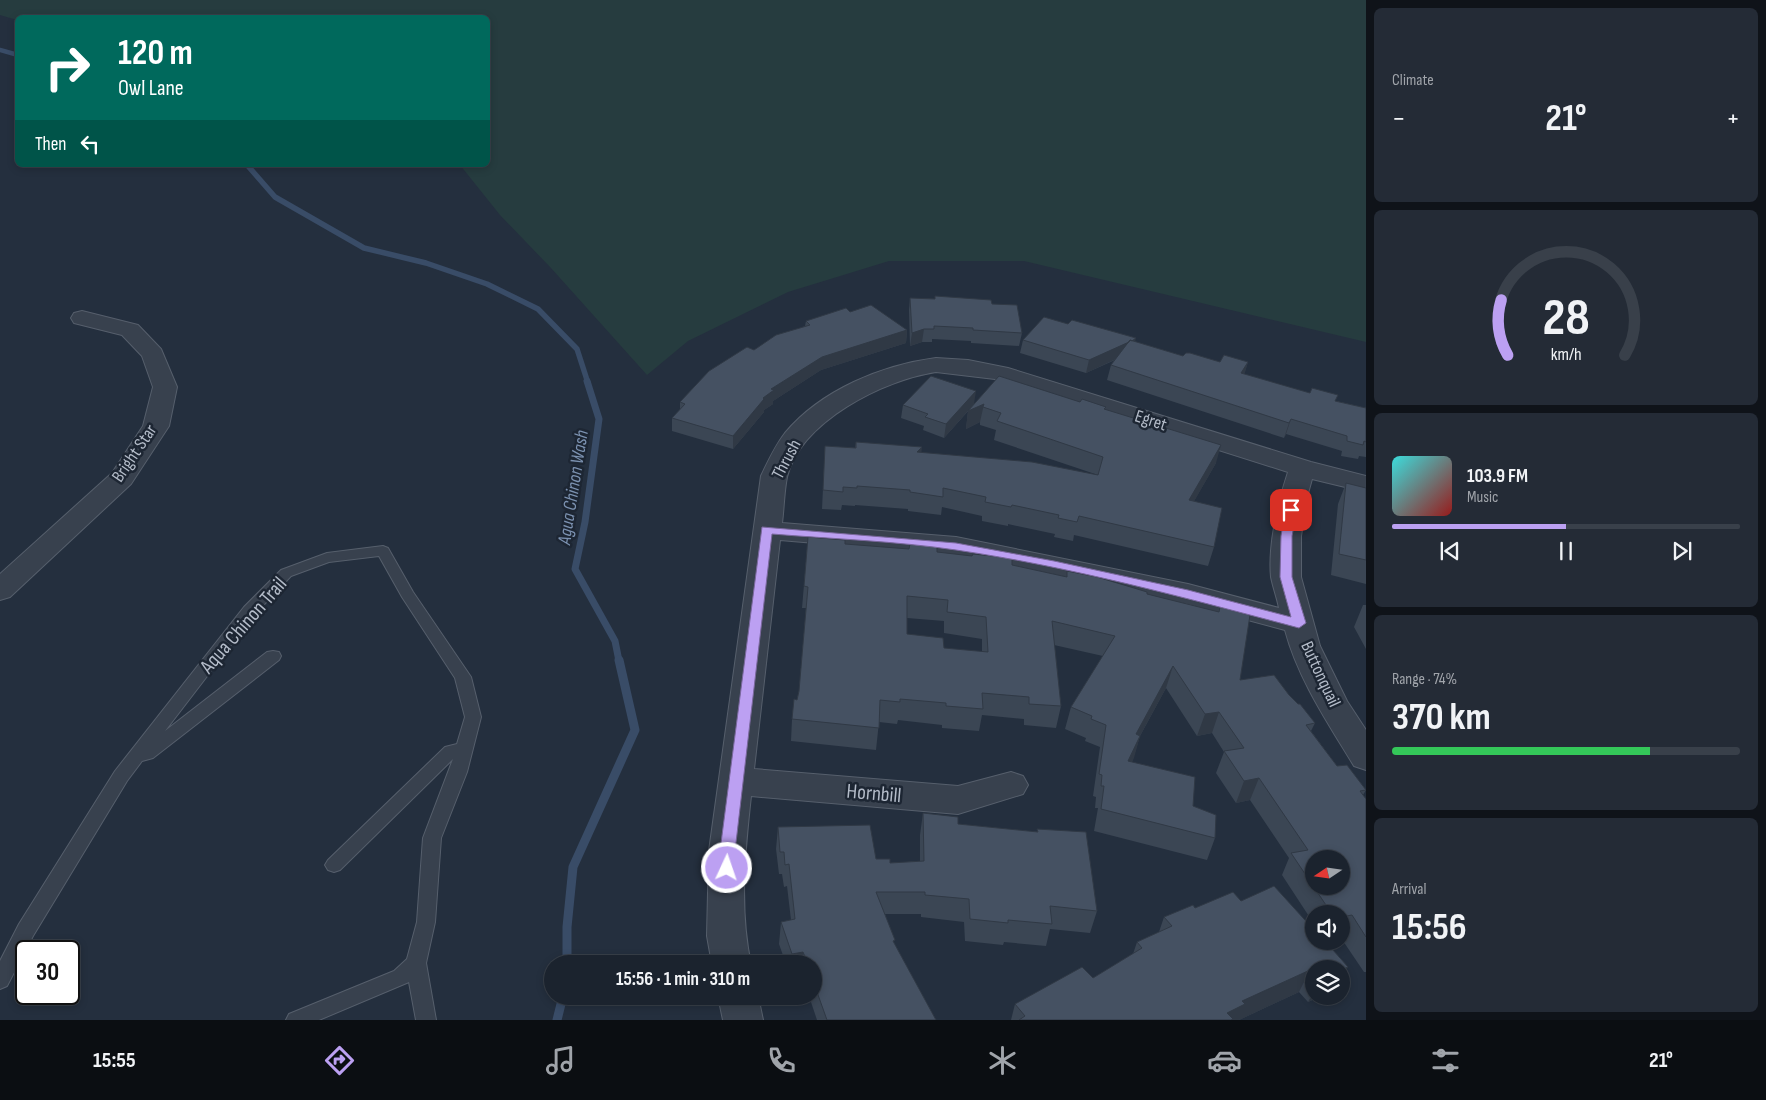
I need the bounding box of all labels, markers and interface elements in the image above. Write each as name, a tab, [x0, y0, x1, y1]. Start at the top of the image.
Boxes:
text: 120 m	[118, 32, 193, 75]
icon: right	[35, 35, 100, 100]
text: Climate	[1392, 71, 1434, 90]
text: Owl Lane	[118, 75, 184, 102]
text: 21°	[1545, 96, 1587, 141]
text: −	[1392, 102, 1406, 135]
text: +	[1726, 102, 1740, 135]
icon: left	[76, 130, 104, 158]
text: Then	[35, 133, 66, 156]
text: 28	[1542, 287, 1590, 350]
text: km/h	[1551, 344, 1581, 365]
street label: Egret	[1132, 406, 1170, 436]
street label: Bright Star	[108, 420, 161, 486]
water label: Agua Chinon Wash	[553, 428, 594, 547]
street label: Thrush	[767, 436, 806, 483]
text: 103.9 FM	[1467, 465, 1528, 488]
text: Music	[1467, 488, 1498, 507]
pin	[1270, 489, 1312, 531]
icon: arrive	[1277, 496, 1305, 524]
icon: previous	[1436, 537, 1464, 565]
icon: pause	[1552, 537, 1580, 565]
icon: next	[1668, 537, 1696, 565]
street label: Aqua Chinon Trail	[194, 572, 292, 680]
street label: Buttonquail	[1296, 638, 1345, 710]
text: Range · 74%	[1392, 670, 1457, 689]
text: 370 km	[1392, 695, 1491, 740]
street label: Hornbill	[846, 779, 902, 808]
position arrow	[700, 841, 752, 893]
north arrow	[1305, 850, 1350, 895]
map controls	[1305, 850, 1350, 1005]
text: Arrival	[1392, 880, 1426, 899]
button: sound	[1305, 905, 1350, 950]
text: 15:56	[1392, 905, 1467, 950]
speed limit sign: 30	[15, 940, 80, 1005]
button: layers	[1305, 960, 1350, 1005]
text: 15:56 · 1 min · 310 m	[616, 968, 750, 991]
icon: directions	[322, 1043, 357, 1078]
icon: music	[543, 1043, 578, 1078]
icon: phone	[764, 1043, 799, 1078]
icon: climate	[985, 1043, 1020, 1078]
icon: car	[1207, 1043, 1242, 1078]
icon: filters	[1428, 1043, 1463, 1078]
text: 15:55	[93, 1047, 136, 1074]
text: 21°	[1649, 1047, 1673, 1074]

